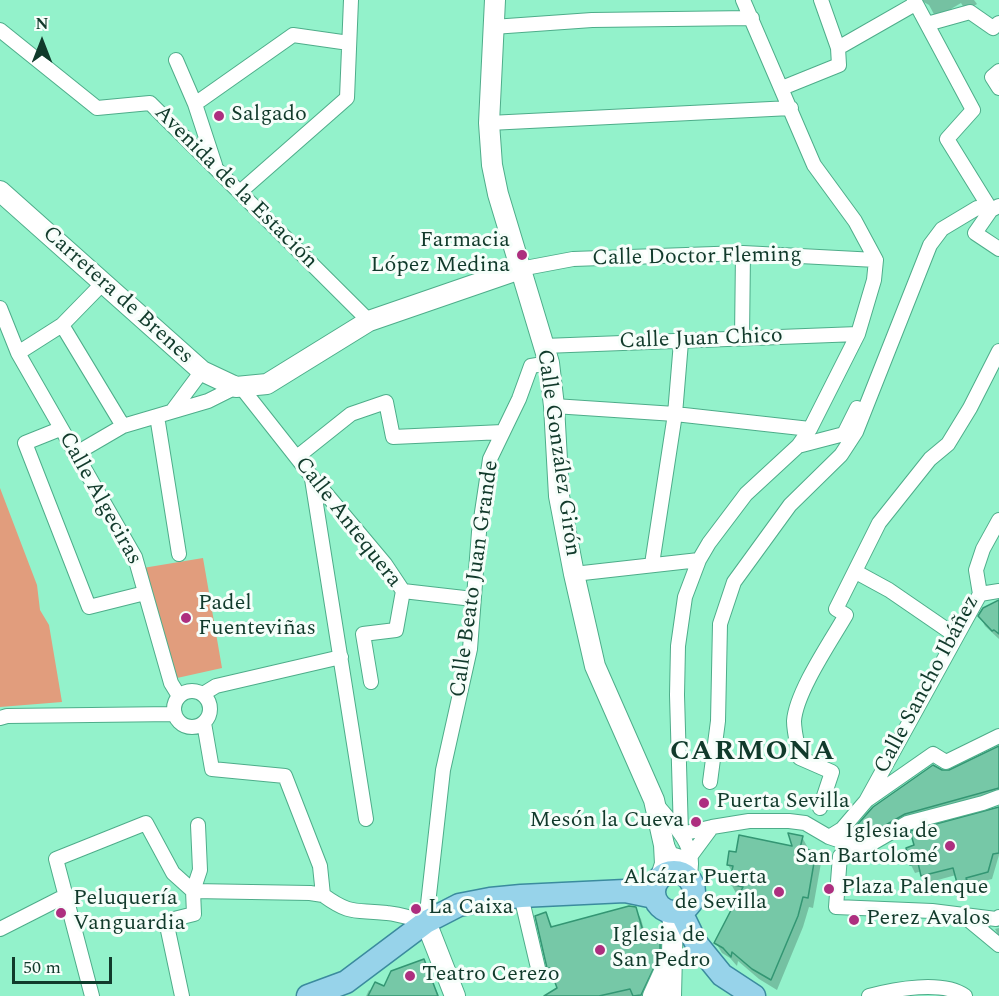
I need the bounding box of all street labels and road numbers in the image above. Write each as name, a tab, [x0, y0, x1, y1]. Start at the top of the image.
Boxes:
street label: Avenida de la Estación	[148, 101, 322, 275]
street label: Carretera de Brenes	[36, 221, 198, 371]
street label: Calle Doctor Fleming	[592, 243, 802, 273]
street label: Calle Juan Chico	[619, 324, 783, 356]
street label: Calle González Girón	[529, 348, 585, 558]
street label: Calle Algeciras	[52, 428, 146, 570]
street label: Calle Antequera	[288, 452, 406, 594]
street label: Calle Beato Juan Grande	[446, 459, 506, 699]
street label: Calle Sancho Ibáñez	[870, 591, 986, 779]

